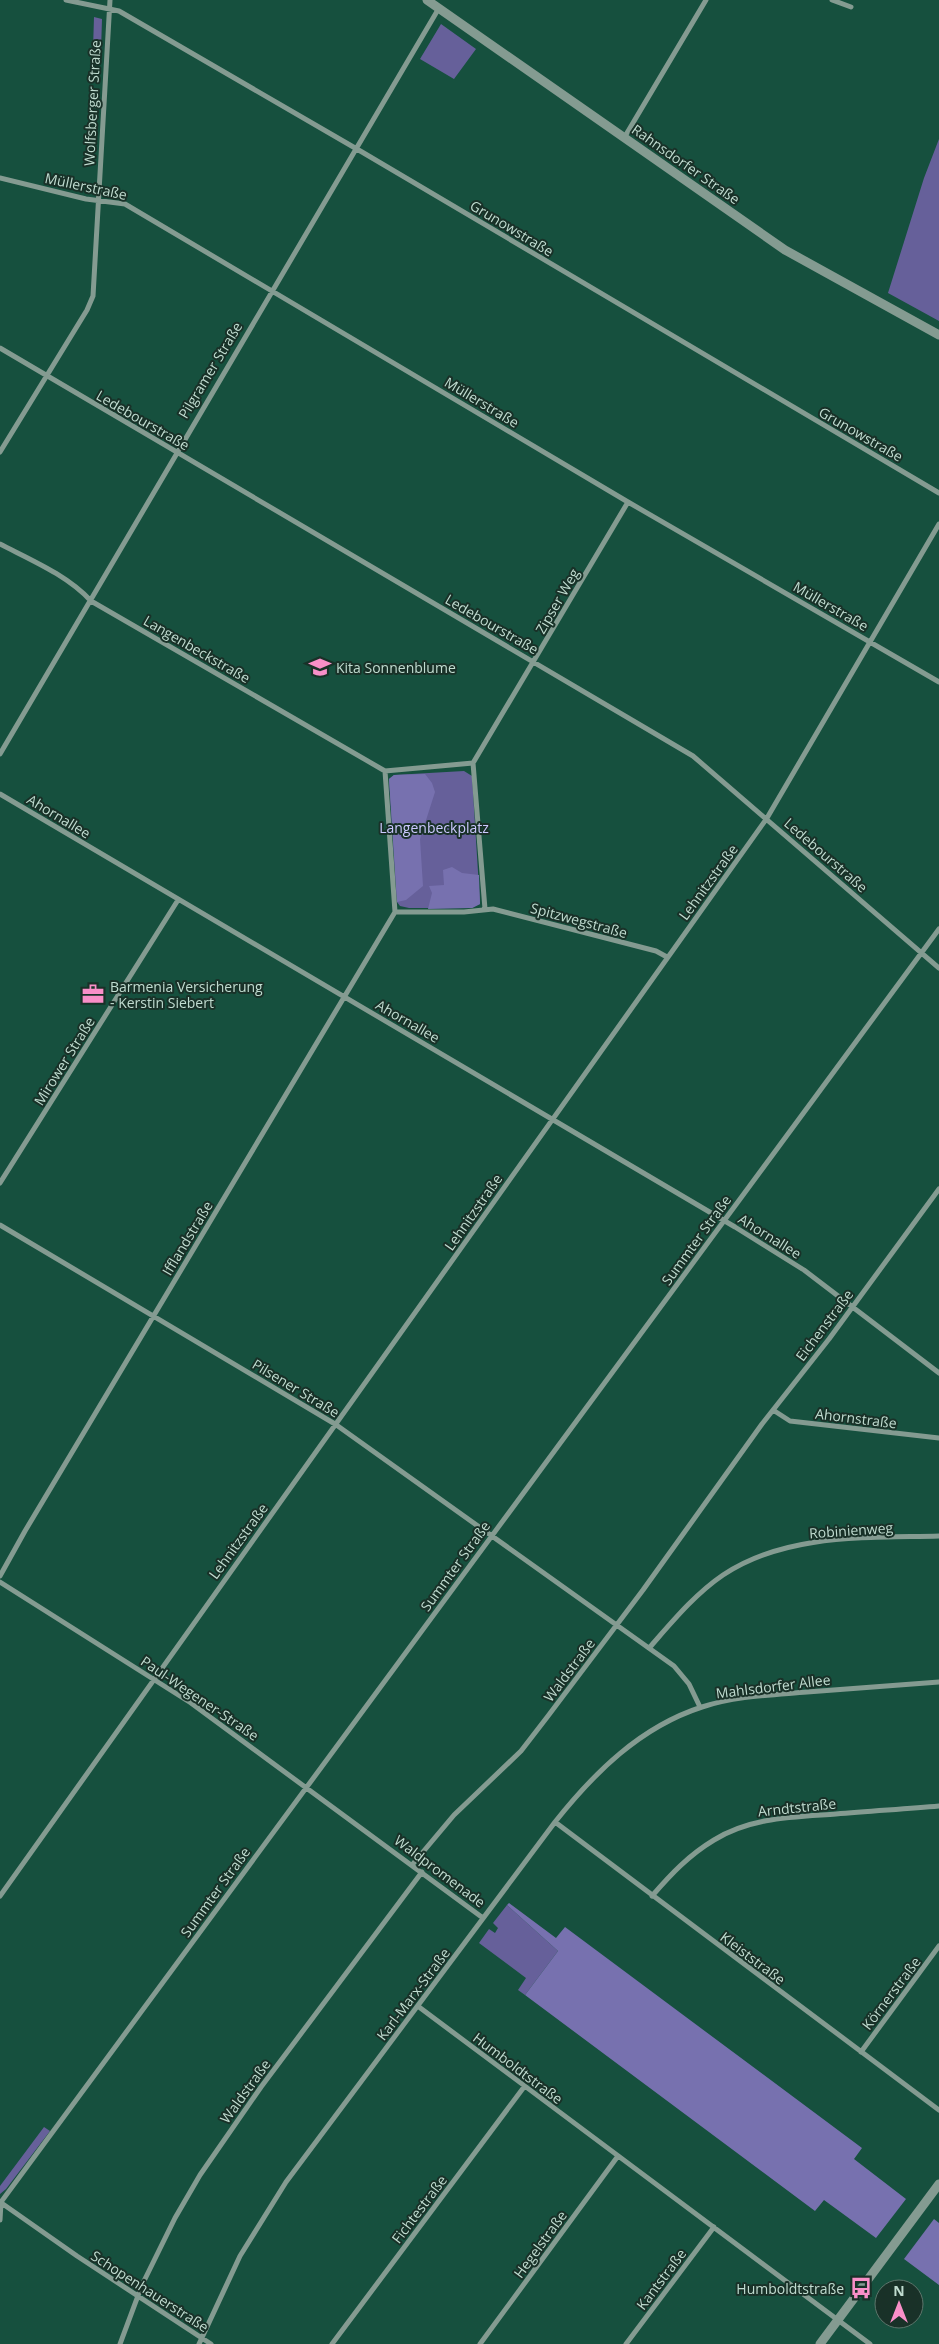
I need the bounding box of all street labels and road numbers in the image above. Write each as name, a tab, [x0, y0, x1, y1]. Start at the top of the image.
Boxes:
street label: Wolfsberger Straße	[79, 39, 105, 166]
street label: Rahnsdorfer Straße	[628, 120, 744, 208]
street label: Müllerstraße	[43, 168, 129, 204]
street label: Grunowstraße	[467, 196, 557, 260]
street label: Pilgramer Straße	[174, 318, 246, 422]
street label: Müllerstraße	[441, 372, 523, 432]
street label: Ledebourstraße	[93, 386, 193, 454]
street label: Grunowstraße	[816, 402, 907, 466]
street label: Zipser Weg	[531, 565, 584, 637]
street label: Müllerstraße	[790, 577, 872, 635]
street label: Ledebourstraße	[442, 590, 542, 658]
street label: Langenbeckstraße	[140, 611, 254, 687]
street label: Ahornallee	[24, 790, 94, 842]
street label: Ledebourstraße	[780, 814, 872, 897]
street label: Lehnitzstraße	[674, 840, 742, 924]
street label: Spitzwegstraße	[529, 898, 630, 942]
street label: Ahornallee	[373, 995, 443, 1047]
street label: Mirower Straße	[29, 1013, 99, 1109]
street label: Lehnitzstraße	[440, 1170, 506, 1254]
street label: Summter Straße	[657, 1191, 735, 1289]
street label: Ifflandstraße	[157, 1197, 217, 1279]
street label: Ahornallee	[735, 1209, 805, 1263]
street label: Eichenstraße	[791, 1285, 857, 1365]
street label: Pilsener Straße	[249, 1354, 343, 1422]
street label: Ahornstraße	[814, 1404, 898, 1432]
street label: Lehnitzstraße	[204, 1499, 272, 1583]
street label: Summter Straße	[416, 1517, 494, 1615]
street label: Robinienweg	[808, 1518, 894, 1542]
street label: Waldstraße	[539, 1634, 599, 1705]
street label: Paul-Wegener-Straße	[137, 1651, 263, 1745]
street label: Mahlsdorfer Allee	[715, 1670, 832, 1702]
street label: Arndtstraße	[757, 1793, 837, 1821]
street label: Waldpromenade	[391, 1831, 489, 1912]
street label: Summter Straße	[176, 1843, 254, 1941]
street label: Kleiststraße	[717, 1927, 790, 1989]
street label: Karl-Marx-Straße	[372, 1944, 454, 2044]
street label: Körnerstraße	[857, 1953, 925, 2033]
street label: Humboldtstraße	[469, 2028, 567, 2108]
street label: Waldstraße	[215, 2055, 275, 2127]
street label: Fichtestraße	[387, 2171, 451, 2247]
street label: Hegelstraße	[509, 2206, 571, 2282]
street label: Kantstraße	[632, 2245, 690, 2313]
street label: Schopenhauerstraße	[88, 2246, 213, 2336]

